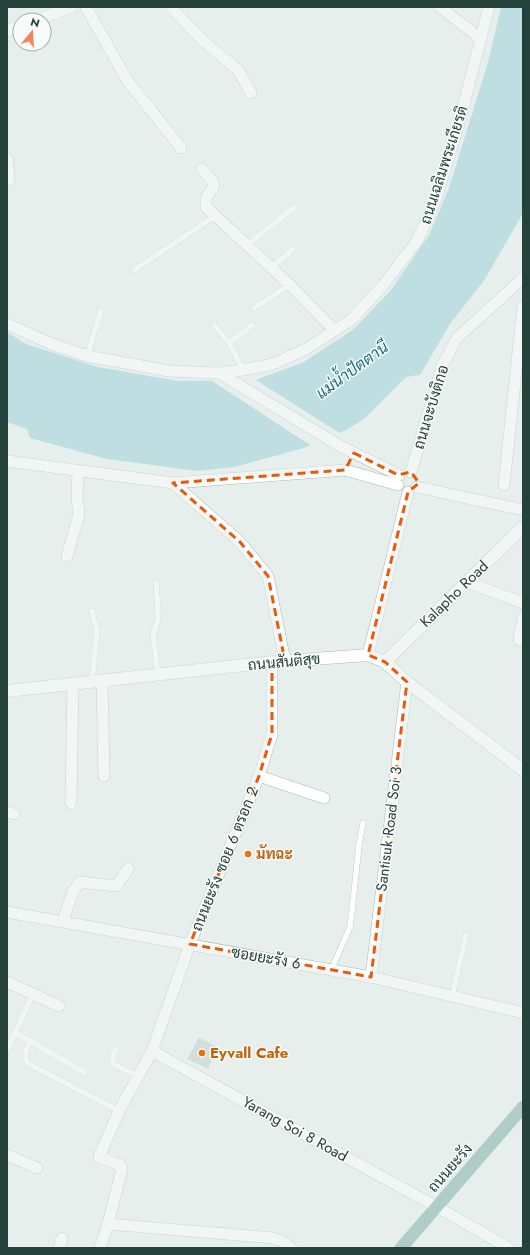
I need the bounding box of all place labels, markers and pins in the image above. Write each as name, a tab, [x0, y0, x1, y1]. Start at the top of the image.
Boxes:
place label: มัทฉะ	[256, 843, 293, 865]
marker: มัทฉะ	[243, 849, 253, 859]
place label: Eyvall Cafe	[210, 1042, 289, 1064]
marker: Eyvall Cafe	[197, 1048, 207, 1058]

